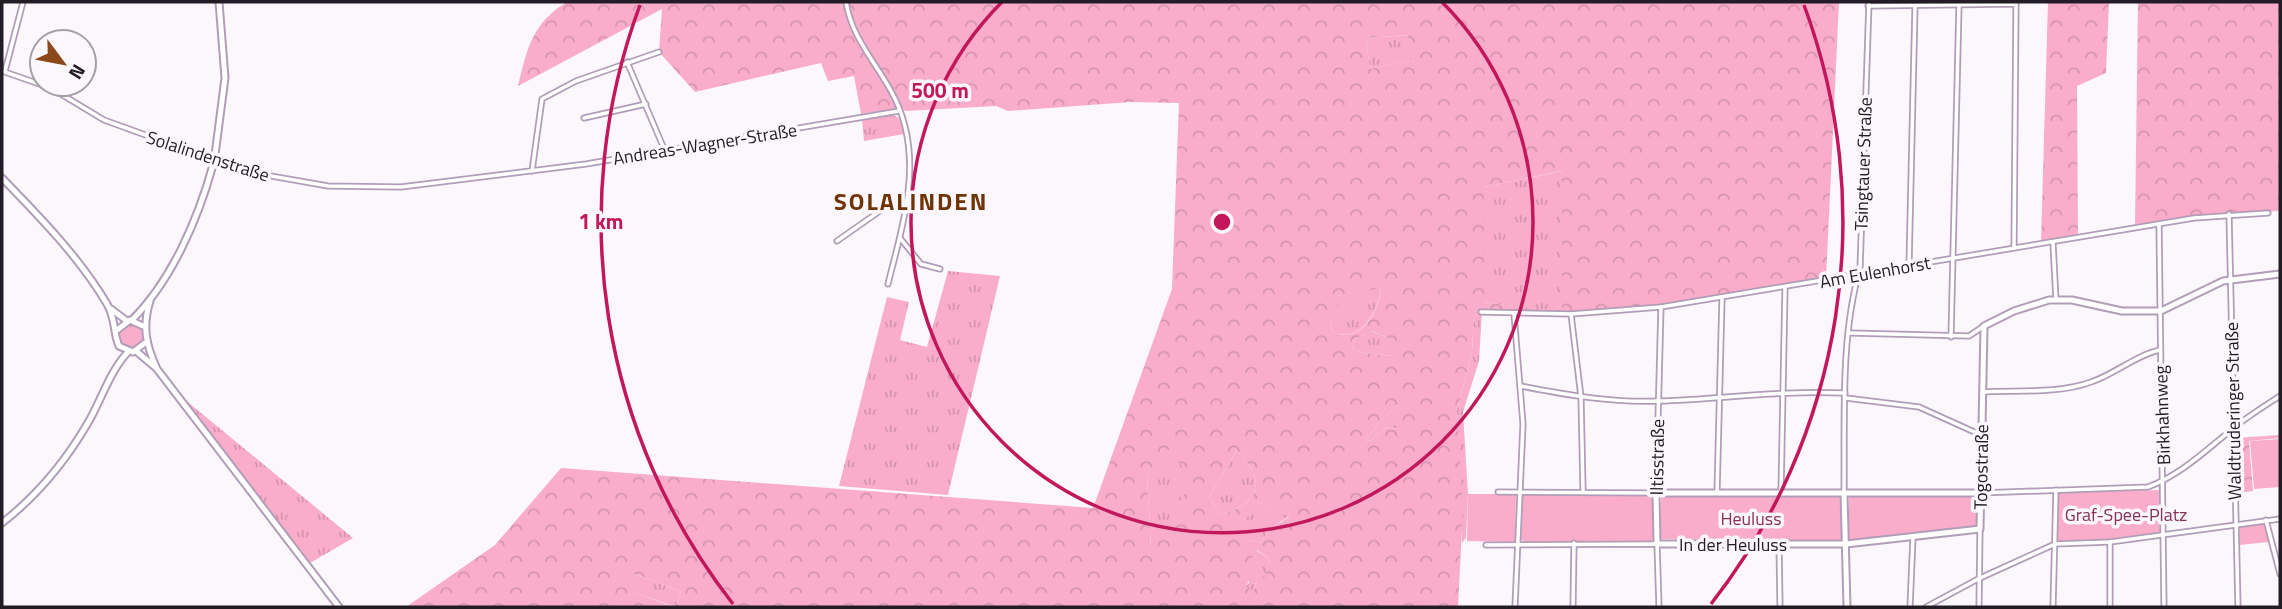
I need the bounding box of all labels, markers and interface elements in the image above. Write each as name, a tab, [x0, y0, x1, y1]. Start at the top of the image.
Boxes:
north arrow	[28, 28, 98, 98]
text: N	[62, 59, 94, 86]
text: 500 m	[911, 74, 969, 106]
street label: Tsingtauer Straße	[1847, 97, 1879, 231]
street label: Andreas-Wagner-Straße	[611, 116, 799, 172]
street label: Solalindenstraße	[143, 123, 273, 189]
district label: SOLALINDEN	[834, 183, 988, 219]
text: 1 km	[579, 205, 623, 237]
centre of rings	[1210, 210, 1234, 234]
street label: Am Eulenhorst	[1817, 249, 1933, 295]
street label: Waldtruderinger Straße	[2218, 322, 2248, 500]
street label: Birkhahnweg	[2147, 365, 2177, 465]
street label: Iltisstraße	[1643, 418, 1671, 496]
street label: Togostraße	[1967, 424, 1995, 510]
park label: Graf-Spee-Platz	[2065, 501, 2187, 528]
park label: Heuluss	[1720, 505, 1782, 532]
street label: In der Heuluss	[1679, 531, 1787, 558]

